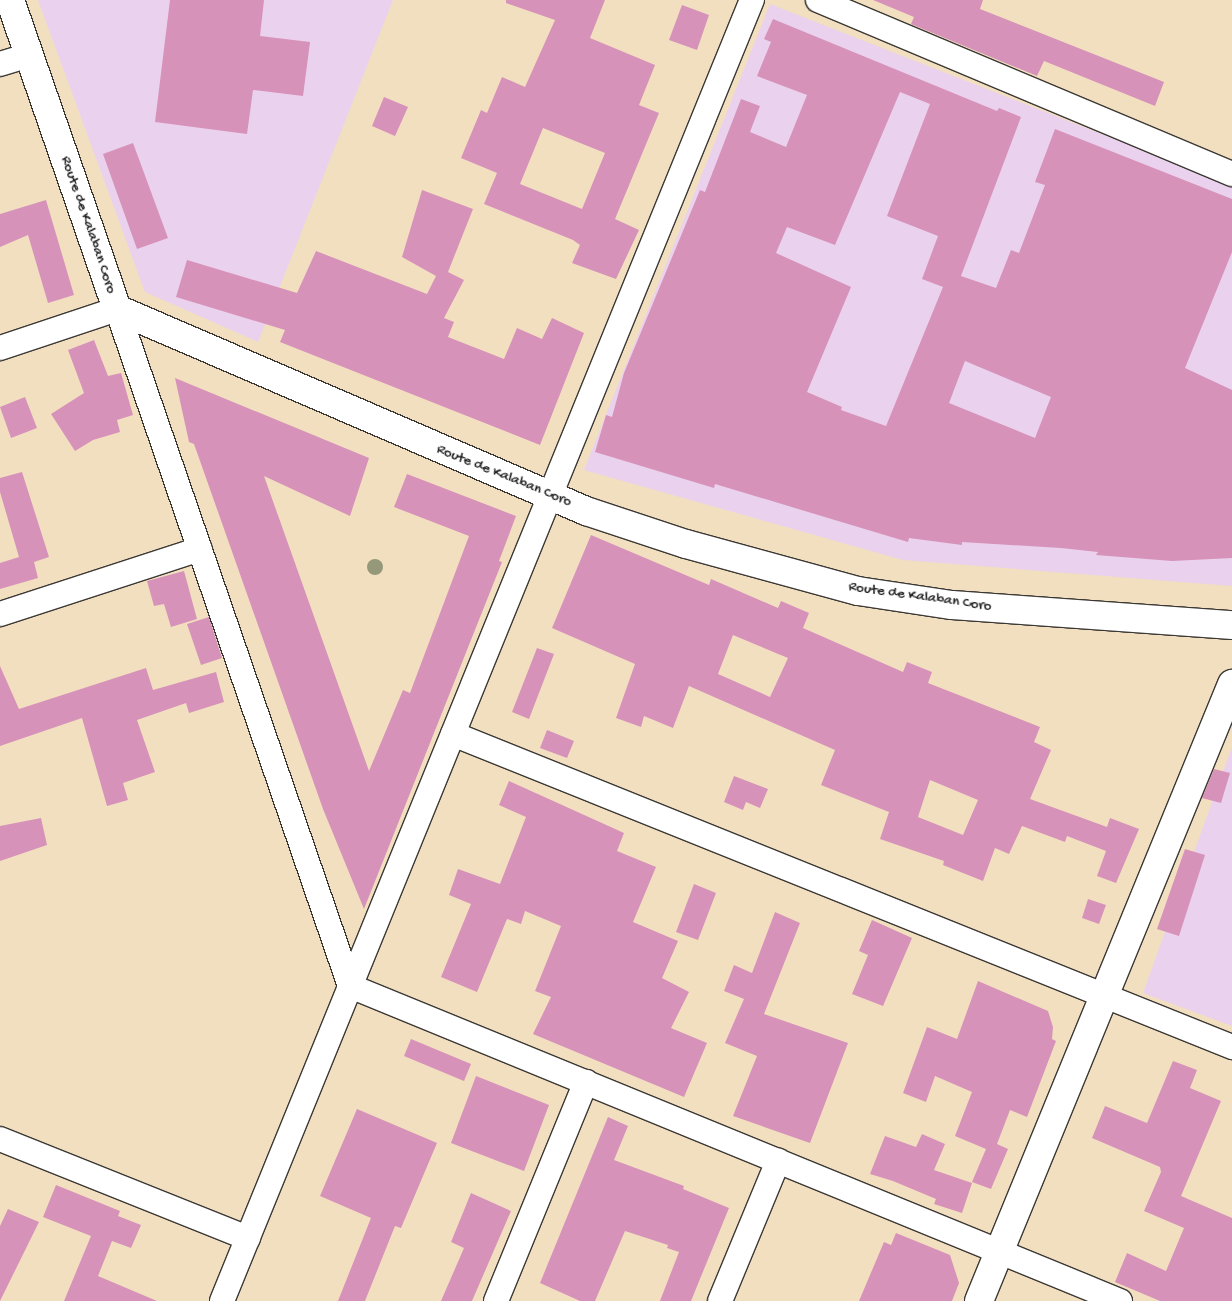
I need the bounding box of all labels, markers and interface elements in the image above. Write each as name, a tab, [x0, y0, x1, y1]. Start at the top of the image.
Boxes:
street label: Route de Kalaban Coro	[56, 154, 120, 296]
street label: Route de Kalaban Coro	[434, 441, 574, 511]
street label: Route de Kalaban Coro	[847, 578, 993, 616]

